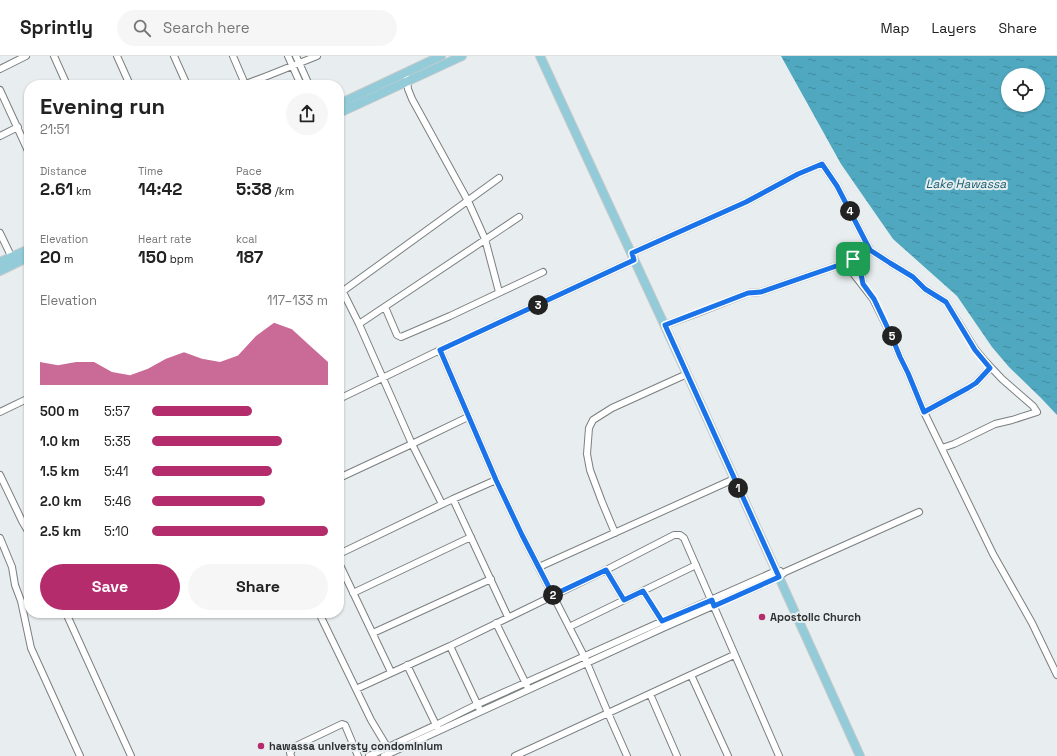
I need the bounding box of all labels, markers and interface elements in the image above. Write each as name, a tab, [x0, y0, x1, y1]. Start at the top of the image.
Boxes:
search box	[117, 10, 397, 46]
text: Sprintly	[20, 15, 93, 40]
icon: search	[131, 17, 153, 39]
text: Search here	[163, 18, 250, 37]
text: Map	[880, 19, 910, 37]
text: Layers	[932, 19, 976, 37]
text: Share	[998, 19, 1037, 37]
map controls	[1001, 68, 1045, 112]
button: locate	[1001, 68, 1045, 112]
text: Evening run	[40, 92, 165, 120]
button: share	[286, 93, 328, 135]
text: 21:51	[40, 121, 70, 138]
text: Distance	[40, 164, 87, 178]
text: Time	[138, 164, 163, 178]
text: Pace	[236, 164, 262, 178]
water label: Lake Hawassa	[926, 176, 1006, 192]
text: 2.61	[40, 178, 73, 200]
text: 14:42	[138, 178, 182, 200]
text: 5:38	[236, 178, 272, 200]
text: km	[73, 184, 91, 198]
text: /km	[272, 184, 294, 198]
pin: 4	[840, 201, 860, 221]
text: 4	[847, 204, 854, 218]
text: Elevation	[40, 232, 88, 246]
text: Heart rate	[138, 232, 191, 246]
text: kcal	[236, 232, 257, 246]
pin	[836, 242, 870, 276]
text: 20	[40, 246, 61, 268]
text: 150	[138, 246, 167, 268]
text: 187	[236, 246, 263, 268]
icon: arrive	[842, 248, 864, 270]
text: m	[61, 252, 73, 266]
text: bpm	[167, 252, 193, 266]
text: Elevation	[40, 292, 97, 309]
text: 117–133 m	[267, 292, 328, 309]
pin: 3	[528, 295, 548, 315]
text: 3	[535, 298, 541, 312]
pin: 5	[882, 326, 902, 346]
text: 5	[889, 329, 895, 343]
text: 500 m	[40, 403, 79, 420]
text: 5:57	[104, 403, 130, 420]
text: 1.0 km	[40, 433, 80, 450]
text: 5:35	[104, 433, 131, 450]
text: 1.5 km	[40, 463, 79, 480]
text: 5:41	[104, 463, 128, 480]
pin: 1	[728, 478, 748, 498]
text: 1	[736, 481, 740, 495]
text: 2.0 km	[40, 493, 82, 510]
text: 5:46	[104, 493, 131, 510]
text: 2.5 km	[40, 523, 81, 540]
text: 5:10	[104, 523, 129, 540]
button: Save	[40, 564, 180, 610]
button: Share	[188, 564, 328, 610]
pin: 2	[543, 585, 563, 605]
text: 2	[550, 588, 556, 602]
place label: Apostolic Church	[770, 610, 861, 624]
marker: Apostolic Church	[757, 612, 767, 622]
place label: hawassa universty condominium	[269, 739, 443, 753]
marker: hawassa universty condominium	[256, 741, 266, 751]

